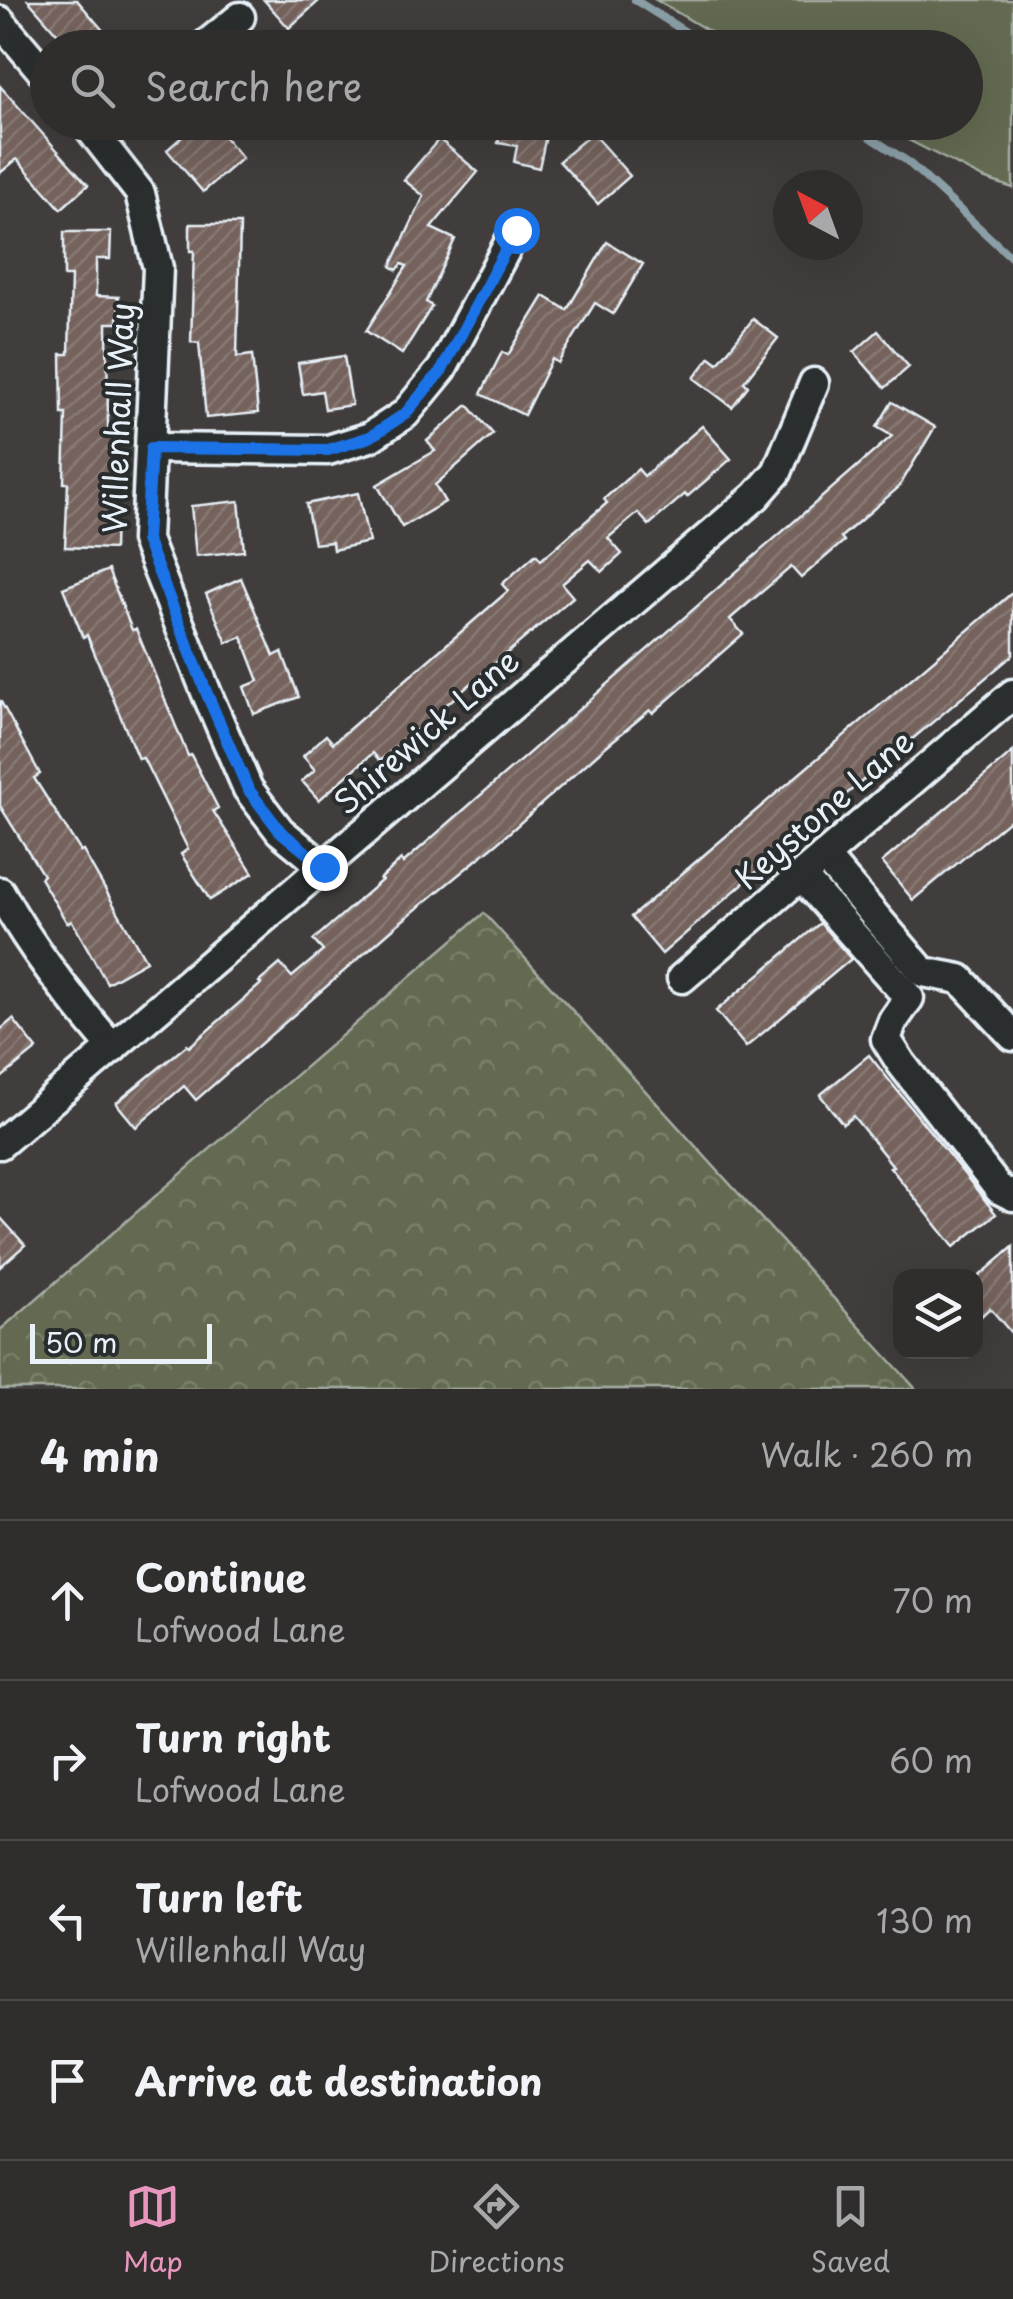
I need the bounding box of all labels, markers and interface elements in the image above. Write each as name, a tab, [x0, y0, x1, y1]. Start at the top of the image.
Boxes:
search box	[30, 30, 983, 140]
text: Search here	[145, 57, 362, 114]
icon: search	[65, 58, 120, 113]
north arrow	[773, 170, 863, 260]
route start	[494, 208, 540, 254]
street label: Willenhall Way	[89, 302, 145, 534]
street label: Shirewick Lane	[322, 636, 529, 825]
street label: Keystone Lane	[724, 717, 924, 900]
route end	[302, 845, 348, 891]
map controls	[893, 1269, 983, 1359]
button: layers	[893, 1269, 983, 1359]
scale bar	[30, 1319, 212, 1364]
text: 50 m	[45, 1320, 118, 1363]
text: 4 min	[40, 1423, 160, 1486]
text: Walk · 260 m	[760, 1430, 973, 1478]
text: Continue	[135, 1548, 306, 1605]
icon: ahead	[40, 1573, 95, 1628]
text: 70 m	[893, 1576, 973, 1624]
text: Lofwood Lane	[135, 1605, 346, 1653]
text: Turn right	[135, 1708, 331, 1765]
icon: right	[40, 1733, 95, 1788]
text: 60 m	[889, 1736, 973, 1784]
text: Lofwood Lane	[135, 1765, 346, 1813]
text: Turn left	[135, 1868, 303, 1925]
icon: left	[40, 1893, 95, 1948]
text: 130 m	[876, 1896, 973, 1944]
text: Willenhall Way	[135, 1925, 366, 1973]
text: Arrive at destination	[135, 2052, 543, 2109]
icon: arrive	[40, 2053, 95, 2108]
tab: Map	[123, 2179, 183, 2282]
tab: Directions	[429, 2179, 565, 2282]
tab: Saved	[811, 2179, 890, 2282]

